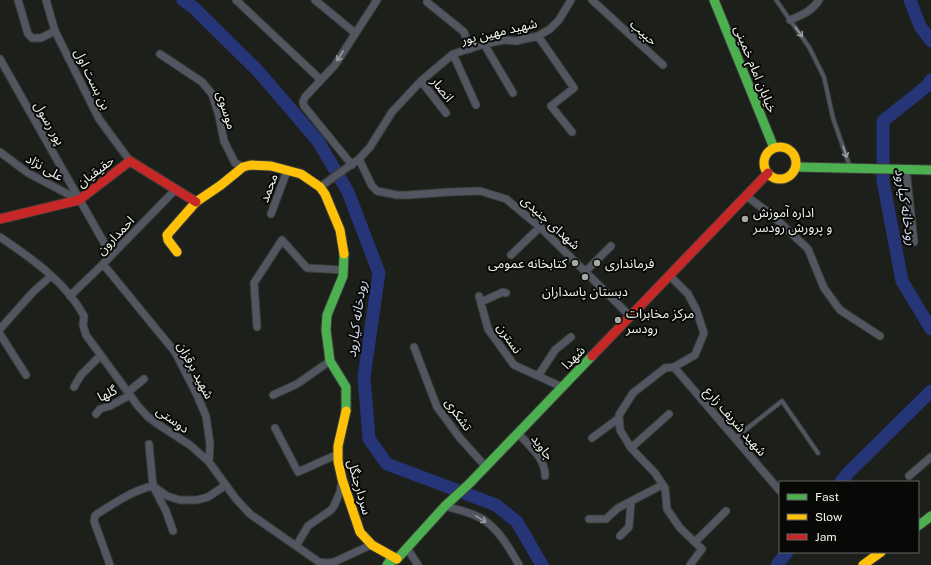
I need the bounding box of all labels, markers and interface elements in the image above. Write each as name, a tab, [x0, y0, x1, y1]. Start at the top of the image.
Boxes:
street label: شهید مهین پور	[459, 15, 539, 50]
street label: حبیب	[627, 16, 661, 49]
street label: خیابان امام خمینی	[729, 23, 780, 116]
one-way arrow	[795, 26, 803, 37]
street label: بن بست اول	[70, 46, 114, 113]
one-way arrow	[336, 50, 344, 62]
street label: انصار	[428, 73, 457, 105]
street label: موسوی	[213, 89, 239, 132]
street label: پور رسول	[29, 99, 68, 149]
one-way arrow	[841, 146, 849, 158]
street label: علی نژاد	[23, 151, 67, 185]
street label: حقیقیان	[74, 152, 118, 191]
water label: رودخانه کیارود	[891, 167, 920, 247]
street label: محمد	[256, 172, 281, 205]
street label: شهدای جنیدی	[518, 192, 583, 253]
place label: اداره آموزش و پرورش رودسر	[752, 205, 832, 237]
street label: احمدارون	[93, 213, 138, 258]
marker: اداره آموزش و پرورش رودسر	[740, 214, 750, 224]
place label: کتابخانه عمومى	[488, 256, 568, 272]
place label: فرماندارى	[605, 256, 654, 272]
marker: کتابخانه عمومى	[570, 258, 580, 268]
marker: فرماندارى	[592, 258, 602, 268]
marker: دبستان پاسداران	[580, 272, 590, 282]
water label: رودخانه کیارود	[343, 280, 370, 359]
place label: دبستان پاسداران	[542, 284, 628, 301]
place label: مرکز مخابرات رودسر	[625, 306, 695, 336]
marker: مرکز مخابرات رودسر	[613, 315, 623, 325]
street label: نسترن	[493, 320, 525, 357]
street label: شهید برقزان	[173, 339, 217, 402]
street label: شهدا	[559, 342, 589, 373]
street label: گلها	[95, 382, 120, 405]
street label: شهید شریف زارع	[699, 384, 770, 461]
street label: تشکری	[441, 395, 475, 434]
street label: دوستی	[153, 403, 192, 437]
street label: جاوید	[528, 432, 557, 463]
street label: سردارجنگل	[344, 458, 375, 517]
legend	[779, 481, 919, 553]
text: Fast	[815, 490, 840, 504]
text: Slow	[815, 510, 843, 524]
one-way arrow	[475, 516, 487, 524]
text: Jam	[815, 530, 837, 544]

